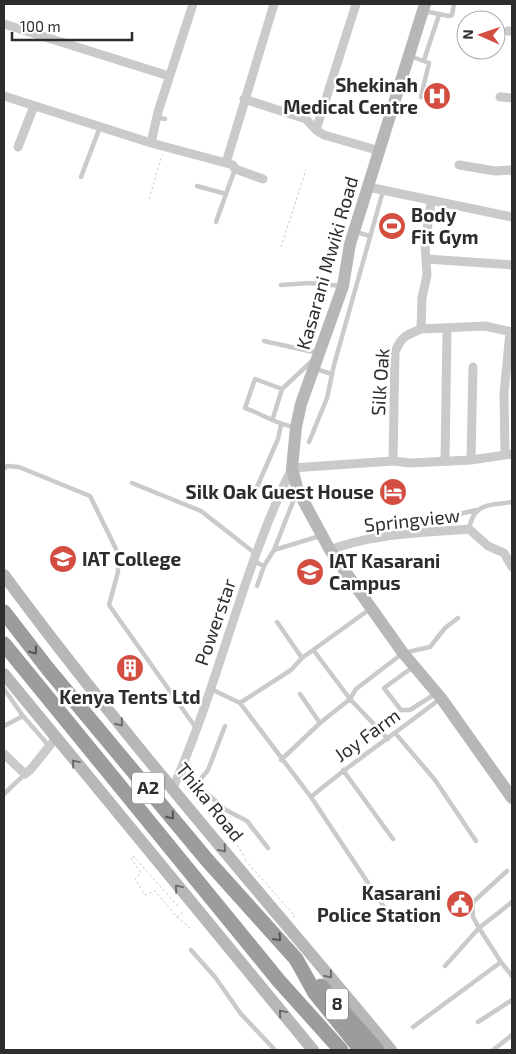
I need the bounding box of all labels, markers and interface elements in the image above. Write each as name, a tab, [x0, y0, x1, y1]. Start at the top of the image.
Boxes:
scale bar	[12, 10, 132, 42]
north arrow	[456, 10, 506, 60]
text: 100 m	[20, 17, 61, 35]
text: N	[459, 29, 476, 40]
place label: Shekinah Medical Centre	[283, 73, 418, 118]
hospital icon: Shekinah Medical Centre	[422, 81, 452, 111]
street label: Kasarani Mwiki Road	[291, 174, 362, 352]
place label: Body Fit Gym	[411, 203, 479, 249]
sports icon: Body Fit Gym	[377, 211, 407, 241]
street label: Silk Oak	[366, 347, 393, 416]
hotel icon: Silk Oak Guest House	[378, 477, 408, 507]
place label: Silk Oak Guest House	[186, 480, 374, 503]
street label: Springview	[363, 503, 461, 536]
school or university icon: IAT College	[48, 544, 78, 574]
place label: IAT College	[82, 547, 181, 570]
place label: IAT Kasarani Campus	[329, 549, 440, 594]
school or university icon: IAT Kasarani Campus	[295, 557, 325, 587]
street label: Powerstar	[189, 575, 240, 668]
one-way arrow	[28, 645, 36, 654]
building icon: Kenya Tents Ltd	[115, 653, 145, 683]
place label: Kenya Tents Ltd	[59, 685, 201, 709]
street label: Joy Farm	[329, 703, 404, 766]
one-way arrow	[114, 717, 122, 726]
street label: Thika Road	[172, 758, 249, 846]
one-way arrow	[71, 759, 80, 768]
road number: A2	[132, 772, 164, 804]
one-way arrow	[166, 810, 174, 819]
one-way arrow	[217, 843, 225, 852]
place label: Kasarani Police Station	[317, 881, 441, 926]
one-way arrow	[176, 885, 184, 894]
public building icon: Kasarani Police Station	[445, 889, 475, 919]
one-way arrow	[272, 933, 281, 942]
one-way arrow	[323, 969, 331, 978]
road number: 8	[326, 989, 348, 1020]
one-way arrow	[280, 1010, 288, 1019]

